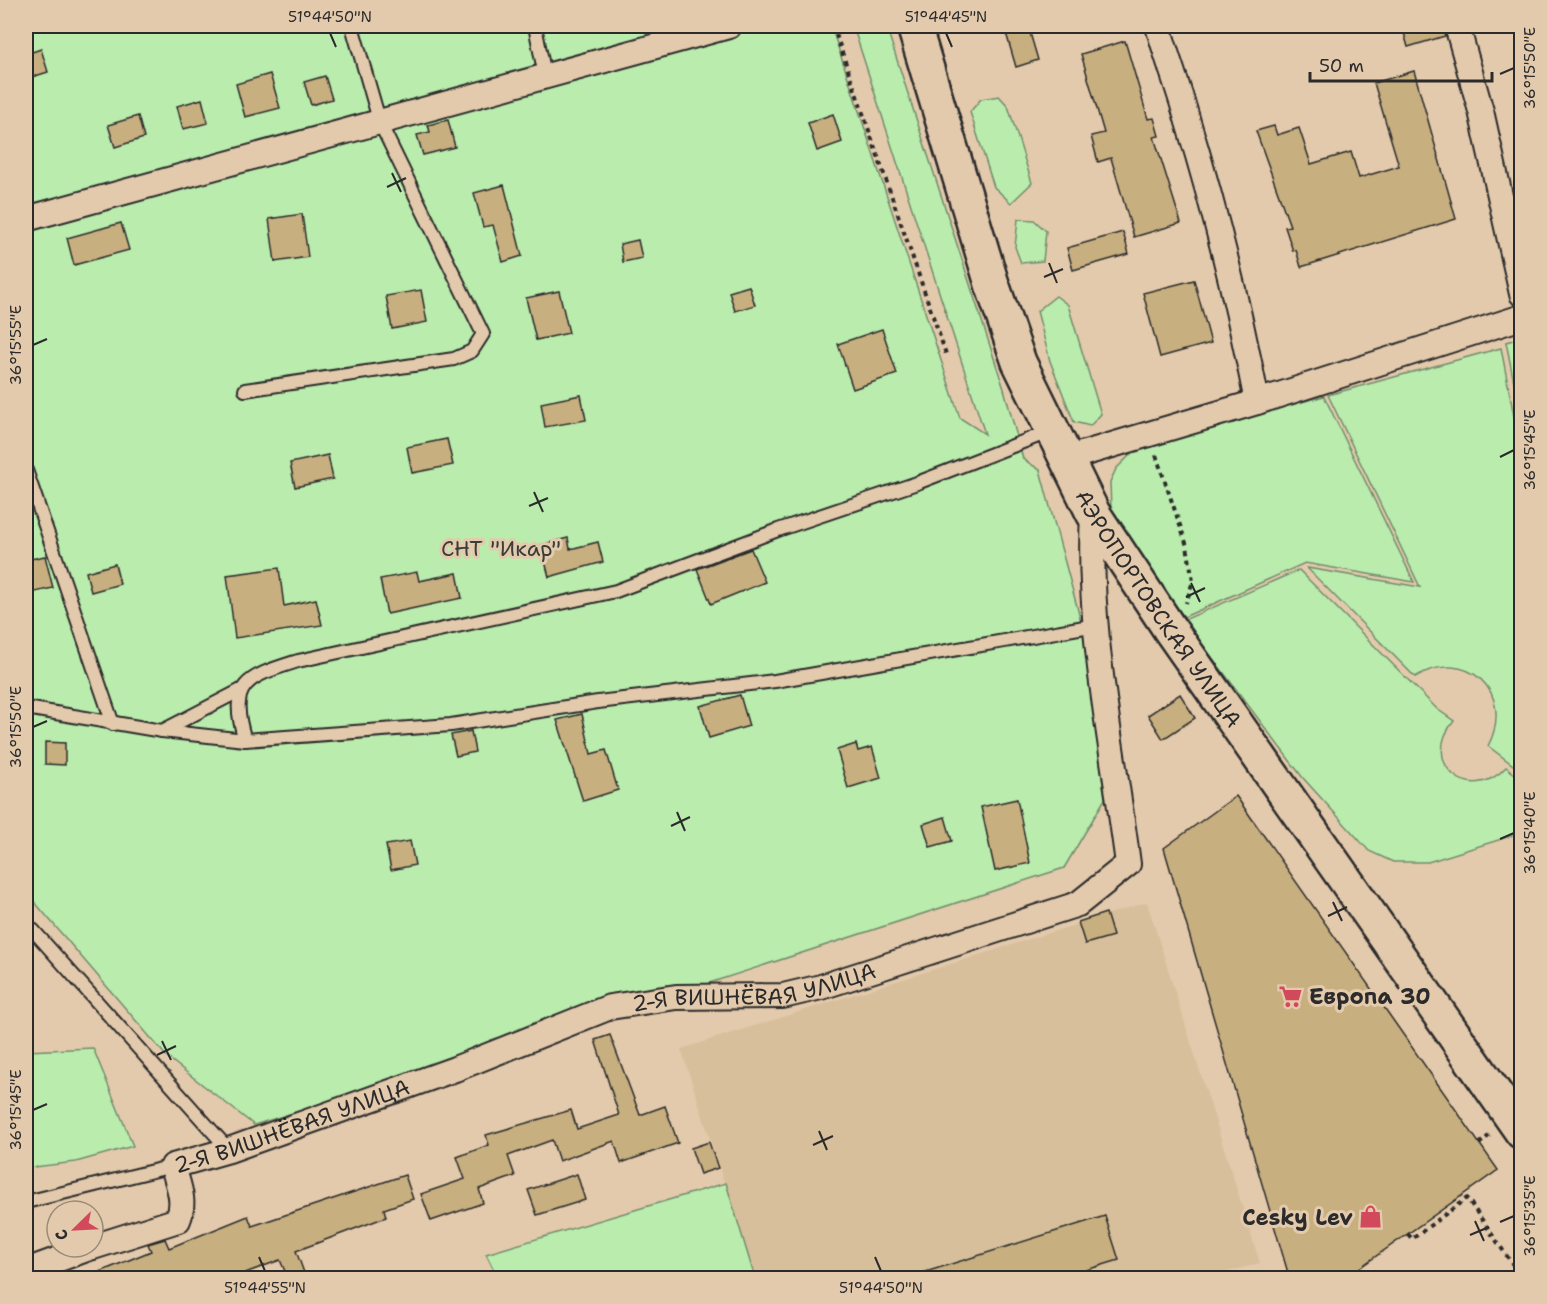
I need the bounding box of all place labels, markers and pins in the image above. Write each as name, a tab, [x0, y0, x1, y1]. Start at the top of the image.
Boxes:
place label: Европа 30	[1309, 982, 1431, 1011]
supermarket icon: Европа 30	[1278, 983, 1304, 1009]
place label: Cesky Lev	[1242, 1203, 1353, 1232]
shop icon: Cesky Lev	[1358, 1204, 1384, 1230]

